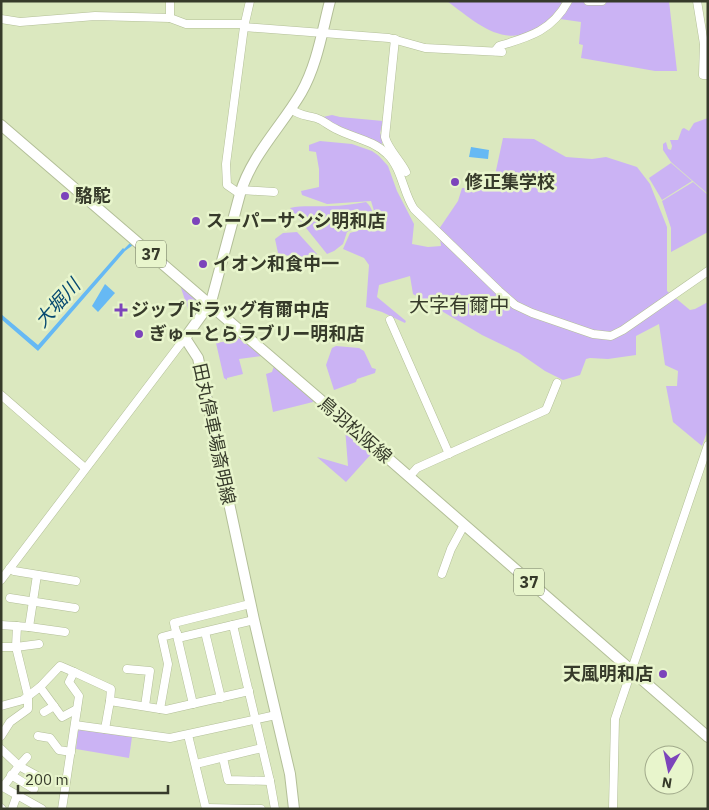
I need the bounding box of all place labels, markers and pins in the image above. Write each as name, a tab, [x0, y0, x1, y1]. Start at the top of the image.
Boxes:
place label: 修正集学校	[464, 170, 555, 193]
marker: 修正集学校	[449, 176, 461, 188]
place label: 駱駝	[75, 184, 111, 207]
marker: 駱駝	[59, 190, 71, 202]
place label: スーパーサンシ明和店	[206, 209, 385, 232]
marker: スーパーサンシ明和店	[190, 215, 202, 227]
place label: イオン和食中一	[213, 252, 339, 275]
marker: イオン和食中一	[197, 258, 209, 270]
place label: ジップドラッグ有爾中店	[131, 298, 329, 321]
marker: ジップドラッグ有爾中店	[115, 304, 127, 316]
place label: ぎゅーとらラブリー明和店	[149, 322, 364, 345]
marker: ぎゅーとらラブリー明和店	[133, 328, 145, 340]
place label: 天風明和店	[563, 662, 653, 685]
marker: 天風明和店	[657, 668, 669, 680]

